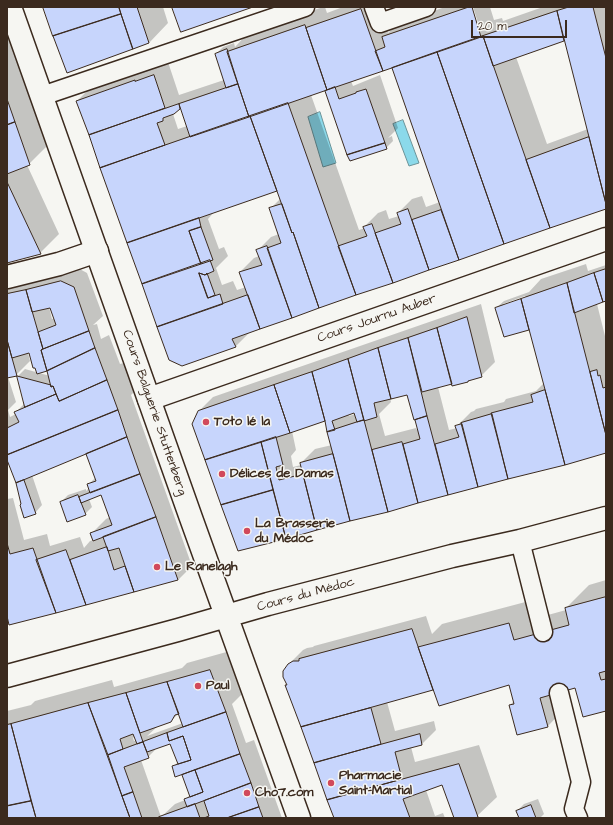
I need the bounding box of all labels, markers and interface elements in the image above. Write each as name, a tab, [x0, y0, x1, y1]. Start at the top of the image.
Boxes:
scale bar	[473, 12, 569, 38]
text: 20 m	[478, 18, 507, 35]
street label: Cours Journu Auber	[315, 291, 439, 347]
street label: Cours Balguerie Stuttenberg	[118, 328, 190, 498]
place label: Toto lé la	[214, 414, 270, 430]
marker: Toto lé la	[201, 417, 211, 427]
place label: Délices de Damas	[230, 466, 334, 482]
marker: Délices de Damas	[217, 469, 227, 479]
place label: La Brasserie du Médoc	[255, 516, 335, 547]
marker: La Brasserie du Médoc	[242, 526, 252, 536]
place label: Le Ranelagh	[165, 559, 237, 575]
marker: Le Ranelagh	[152, 562, 162, 572]
street label: Cours du Médoc	[255, 574, 357, 616]
place label: Paul	[206, 678, 230, 694]
marker: Paul	[193, 681, 203, 691]
place label: Pharmacie Saint-Martial	[339, 768, 412, 799]
marker: Pharmacie Saint-Martial	[326, 778, 336, 788]
place label: Cho7.com	[255, 785, 313, 801]
marker: Cho7.com	[242, 788, 252, 798]

